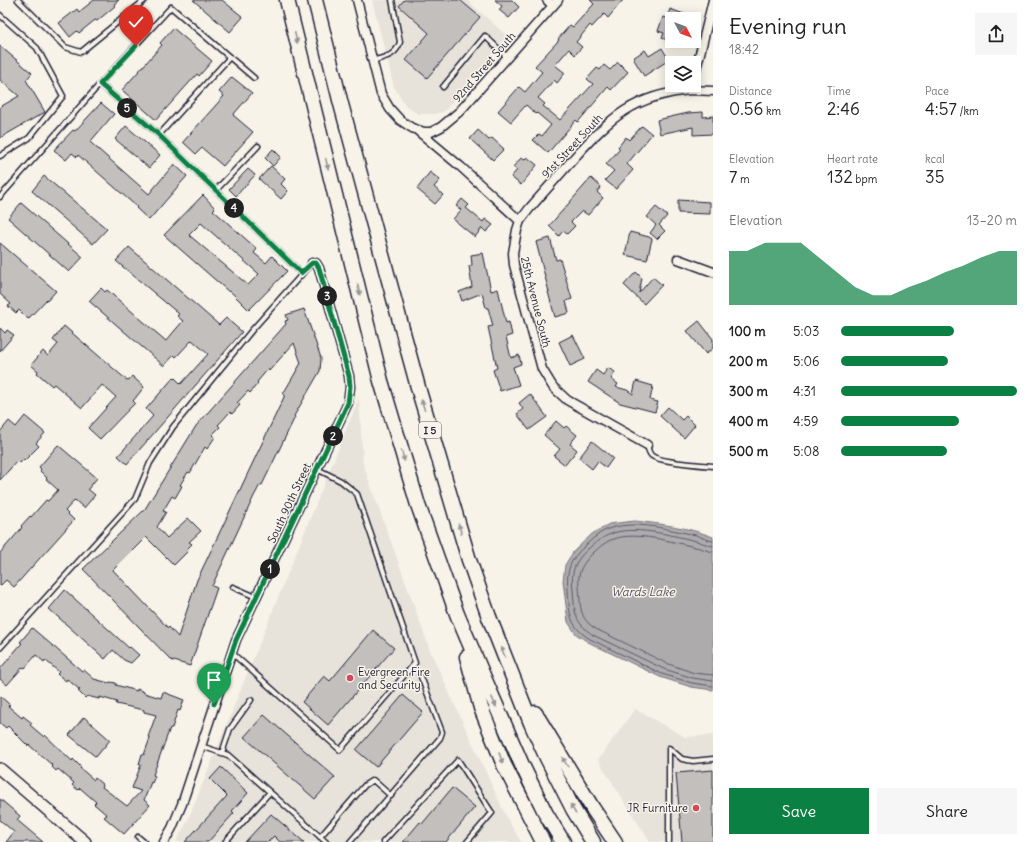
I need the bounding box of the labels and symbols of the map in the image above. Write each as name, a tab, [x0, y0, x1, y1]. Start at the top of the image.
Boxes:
pin	[119, 5, 153, 46]
north arrow	[665, 12, 701, 48]
street label: 92nd Street South	[450, 29, 518, 105]
one-way arrow	[293, 32, 299, 44]
pin: 5	[117, 98, 137, 118]
street label: 91st Street South	[539, 111, 605, 181]
one-way arrow	[325, 158, 331, 170]
pin: 4	[224, 198, 244, 218]
street label: 25th Avenue South	[518, 255, 554, 349]
one-way arrow	[356, 284, 362, 296]
pin: 3	[317, 286, 337, 306]
one-way arrow	[420, 398, 426, 410]
road number: I 5	[419, 422, 441, 438]
pin: 2	[323, 426, 343, 446]
one-way arrow	[400, 451, 406, 463]
street label: South 90th Street	[264, 460, 314, 545]
one-way arrow	[457, 523, 463, 535]
pin: 1	[260, 559, 280, 579]
water label: Wards Lake	[611, 584, 676, 599]
one-way arrow	[500, 645, 506, 657]
pin	[197, 663, 231, 704]
place label: Evergreen Fire and Security	[358, 665, 430, 692]
marker: Evergreen Fire and Security	[345, 673, 355, 683]
one-way arrow	[491, 696, 497, 707]
one-way arrow	[498, 753, 504, 765]
one-way arrow	[561, 756, 568, 768]
place label: JR Furniture	[627, 801, 688, 815]
one-way arrow	[570, 803, 577, 814]
marker: JR Furniture	[691, 803, 701, 813]

